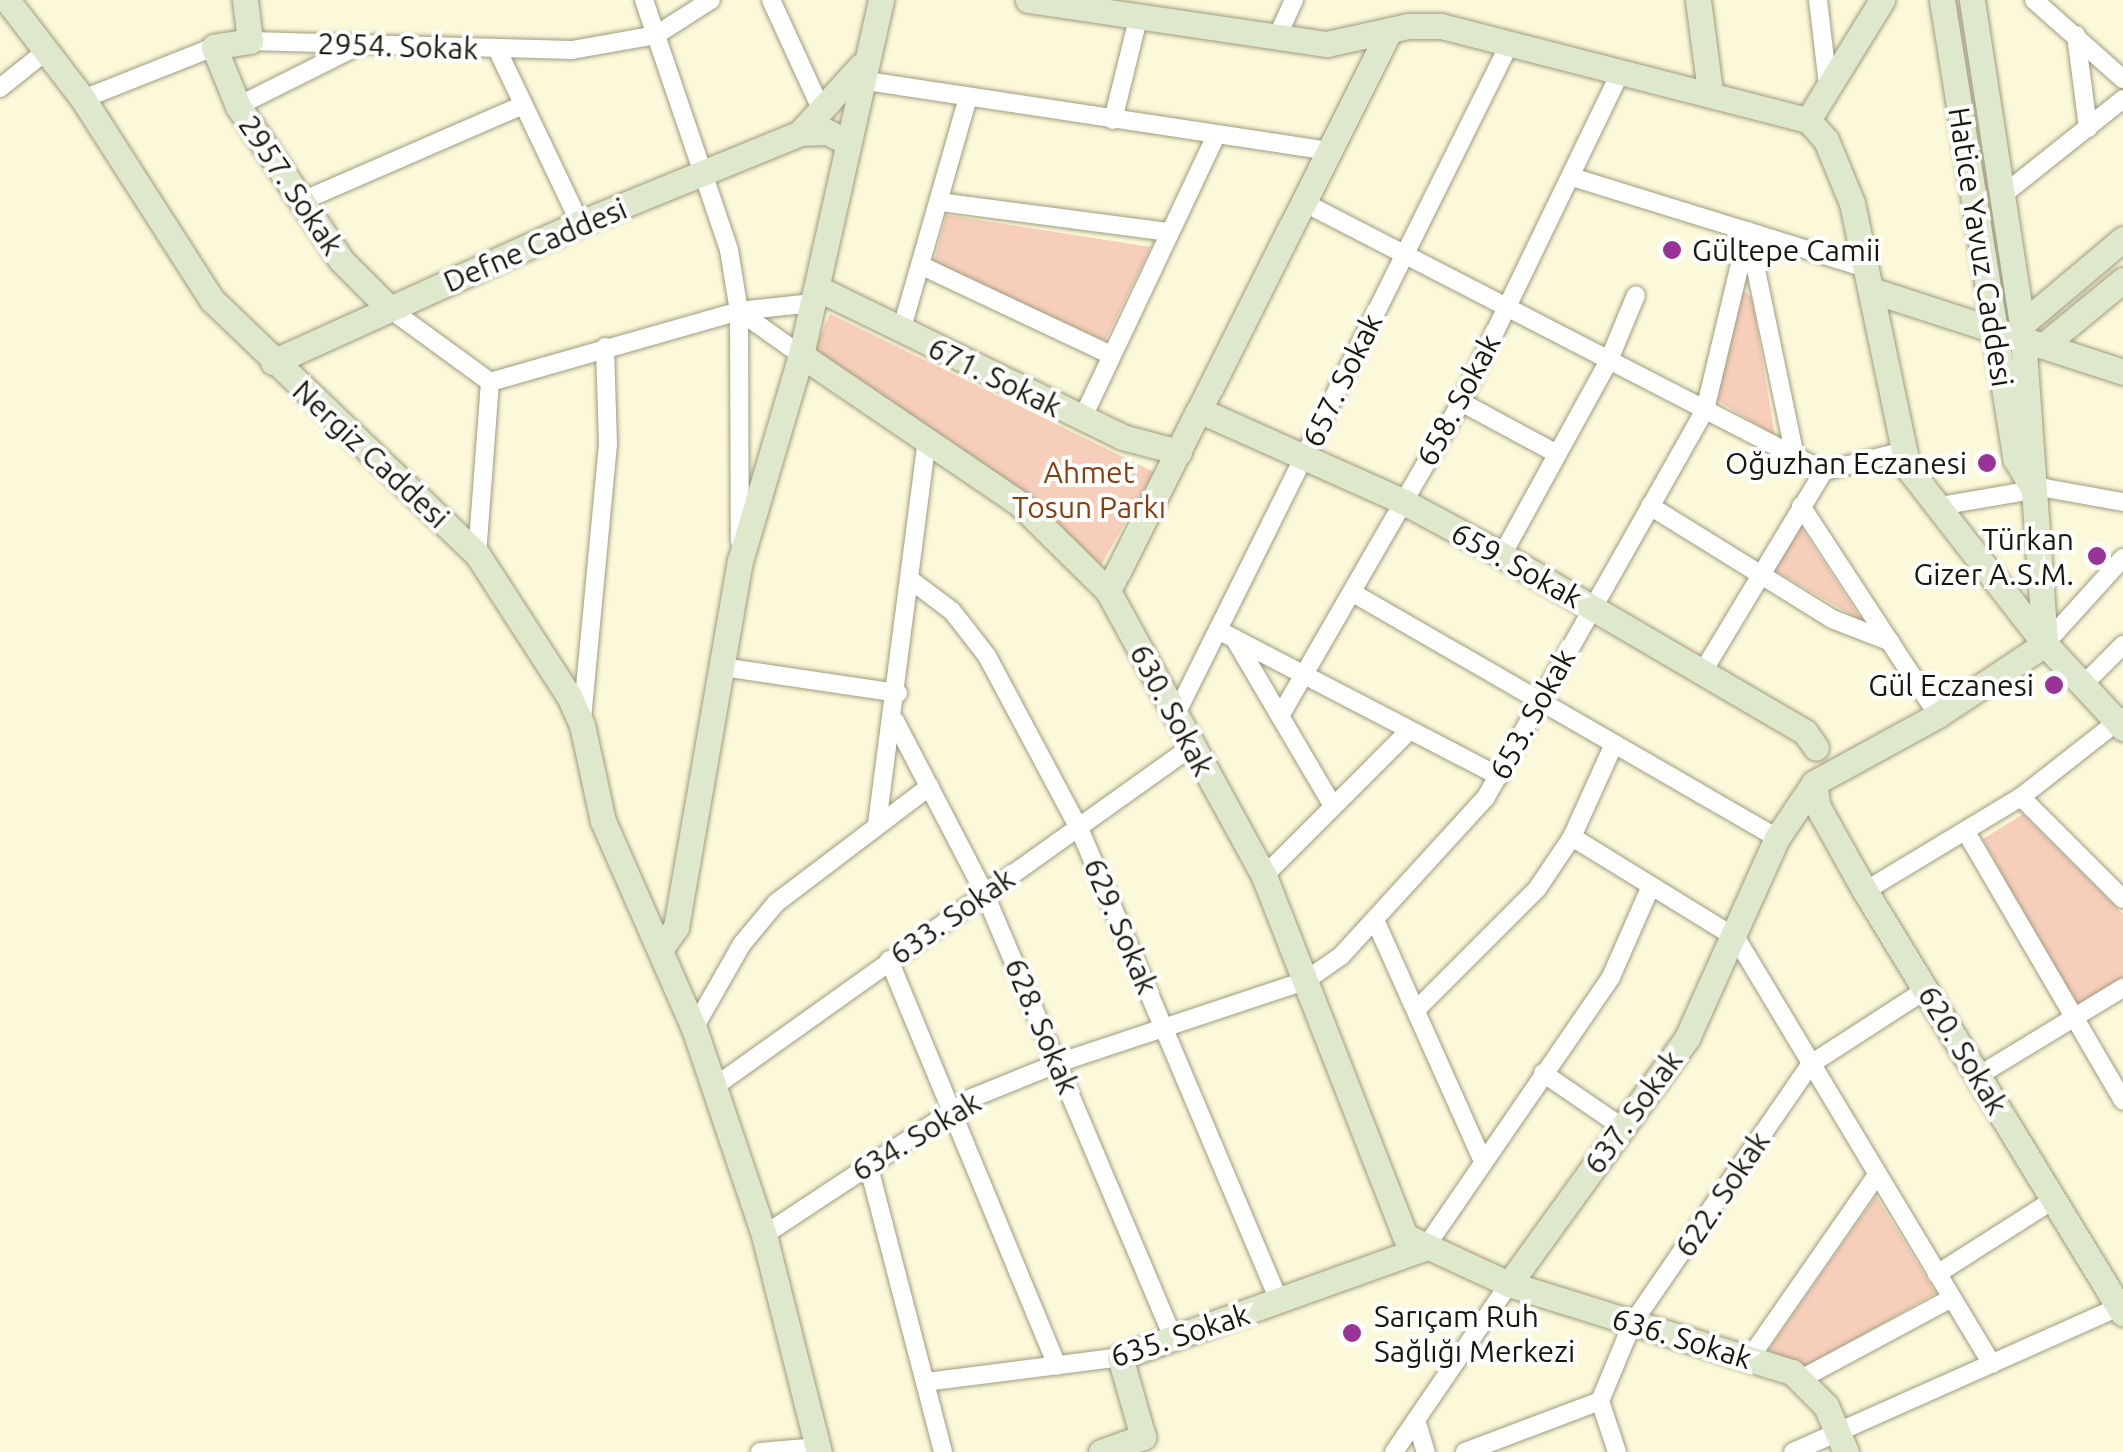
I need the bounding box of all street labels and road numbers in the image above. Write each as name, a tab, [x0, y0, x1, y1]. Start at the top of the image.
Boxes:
street label: 2954. Sokak	[317, 25, 479, 67]
street label: Hatice Yavuz Caddesi	[1941, 105, 2021, 389]
street label: 2957. Sokak	[231, 108, 351, 262]
street label: Defne Caddesi	[438, 190, 632, 300]
street label: 657. Sokak	[1294, 307, 1390, 453]
street label: 658. Sokak	[1408, 328, 1508, 472]
street label: 671. Sokak	[922, 329, 1068, 425]
street label: Nergiz Caddesi	[285, 373, 457, 535]
street label: 659. Sokak	[1445, 514, 1589, 616]
street label: 630. Sokak	[1122, 638, 1222, 782]
street label: 653. Sokak	[1481, 642, 1583, 786]
street label: 629. Sokak	[1076, 853, 1166, 999]
street label: 633. Sokak	[883, 860, 1021, 972]
street label: 628. Sokak	[997, 953, 1087, 1099]
street label: 620. Sokak	[1910, 979, 2016, 1121]
street label: 637. Sokak	[1576, 1043, 1690, 1181]
street label: 634. Sokak	[845, 1083, 987, 1189]
street label: 622. Sokak	[1667, 1124, 1777, 1264]
street label: 635. Sokak	[1106, 1296, 1254, 1374]
street label: 636. Sokak	[1608, 1300, 1756, 1376]

